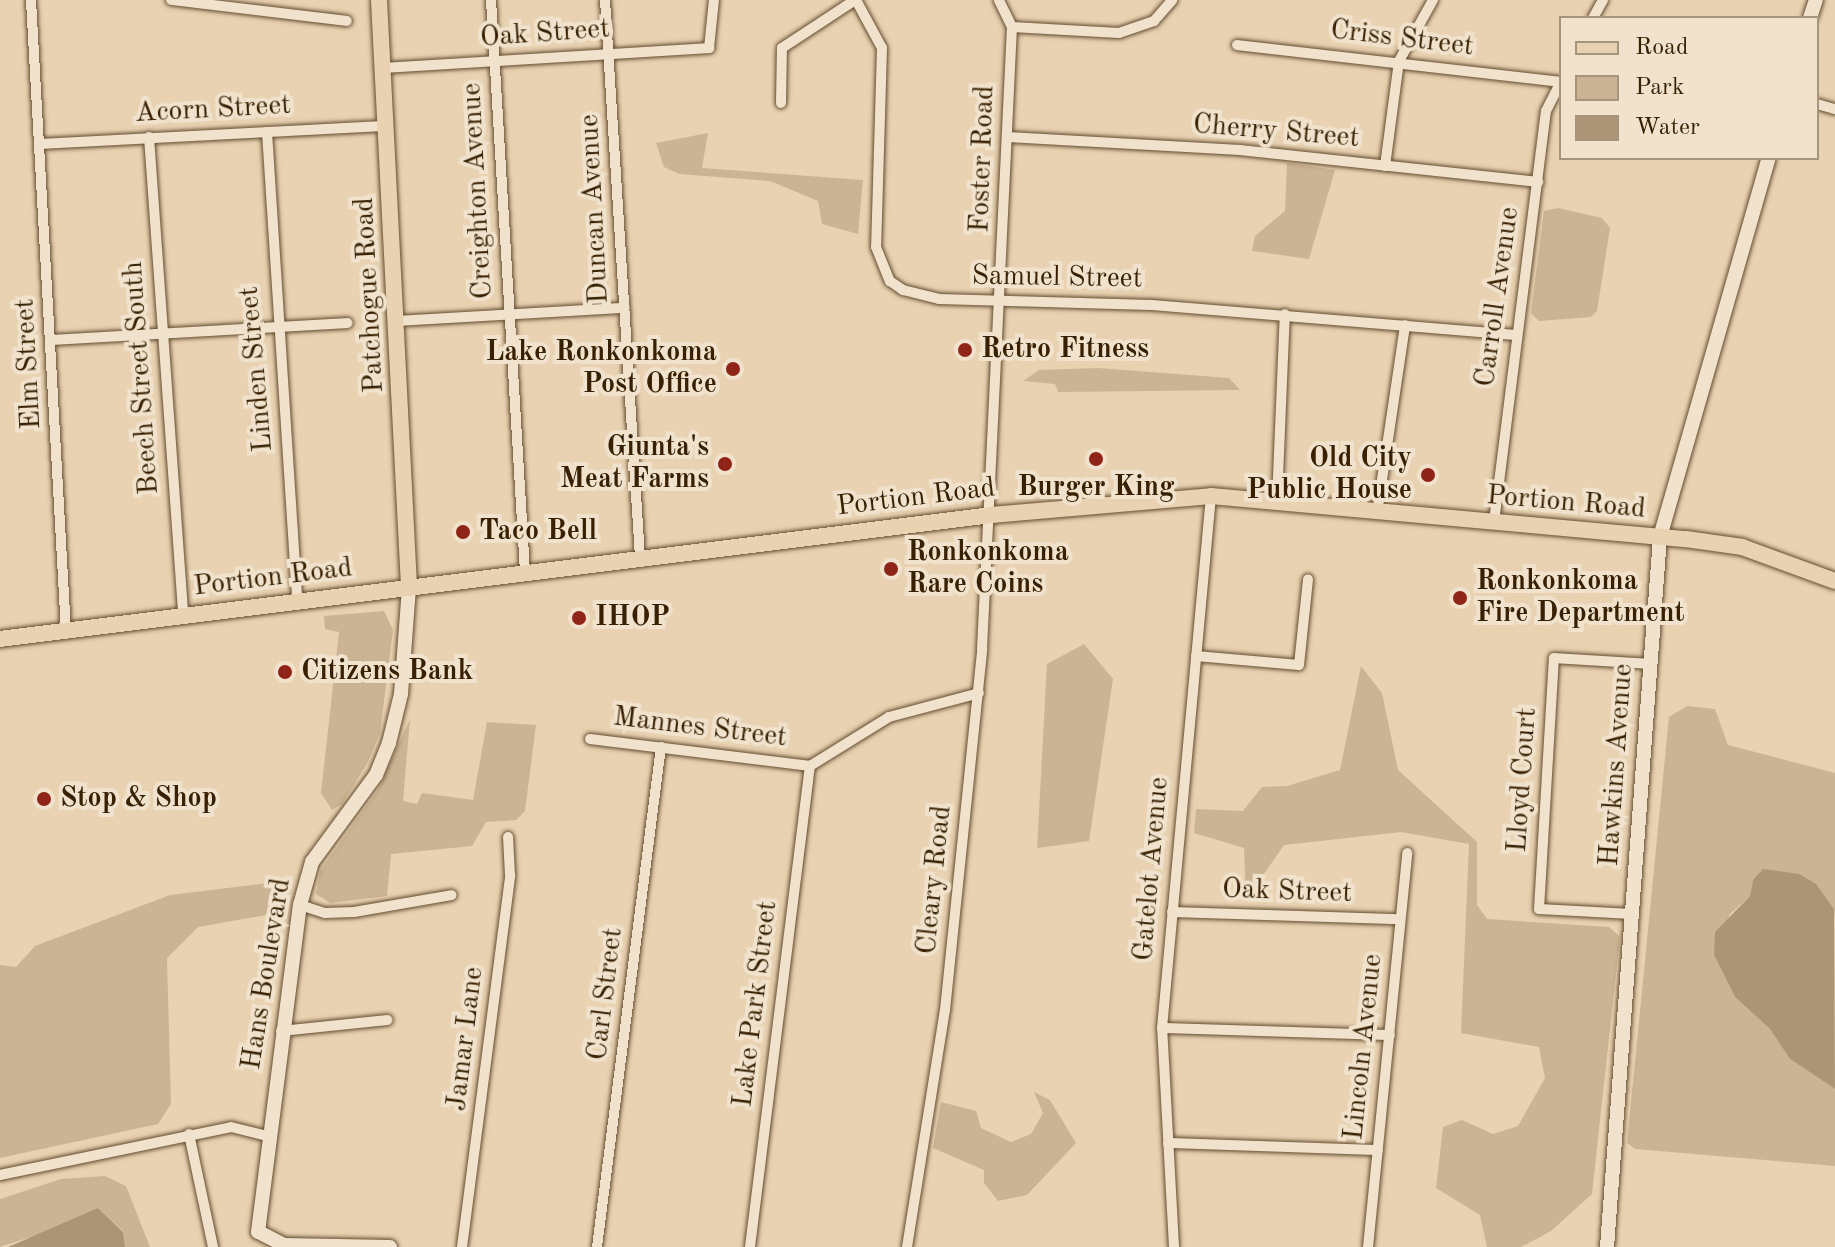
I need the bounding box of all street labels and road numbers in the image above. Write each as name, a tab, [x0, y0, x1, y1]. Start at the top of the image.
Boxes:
street label: Oak Street	[479, 13, 611, 55]
street label: Criss Street	[1328, 14, 1476, 64]
street label: Creighton Avenue	[456, 82, 500, 300]
street label: Foster Road	[964, 85, 1002, 233]
street label: Acorn Street	[134, 89, 292, 131]
street label: Cherry Street	[1191, 108, 1361, 156]
street label: Duncan Avenue	[573, 113, 617, 305]
street label: Patchogue Road	[348, 196, 392, 394]
street label: Carroll Avenue	[1469, 205, 1527, 389]
street label: Beech Street South	[117, 260, 167, 496]
street label: Samuel Street	[971, 260, 1143, 296]
street label: Linden Street	[233, 285, 281, 453]
street label: Elm Street	[9, 298, 49, 430]
street label: Portion Road	[835, 472, 997, 524]
street label: Portion Road	[1485, 479, 1647, 527]
street label: Portion Road	[192, 552, 354, 604]
street label: Hawkins Avenue	[1593, 663, 1641, 867]
street label: Mannes Street	[611, 701, 789, 755]
street label: Lloyd Court	[1501, 706, 1545, 854]
street label: Gatelot Avenue	[1127, 776, 1177, 962]
street label: Cleary Road	[910, 804, 960, 956]
street label: Oak Street	[1221, 873, 1353, 911]
street label: Hans Boulevard	[235, 876, 299, 1072]
street label: Lake Park Street	[727, 899, 785, 1109]
street label: Carl Street	[581, 926, 631, 1062]
street label: Lincoln Avenue	[1338, 952, 1390, 1142]
street label: Jamar Lane	[440, 965, 492, 1113]

